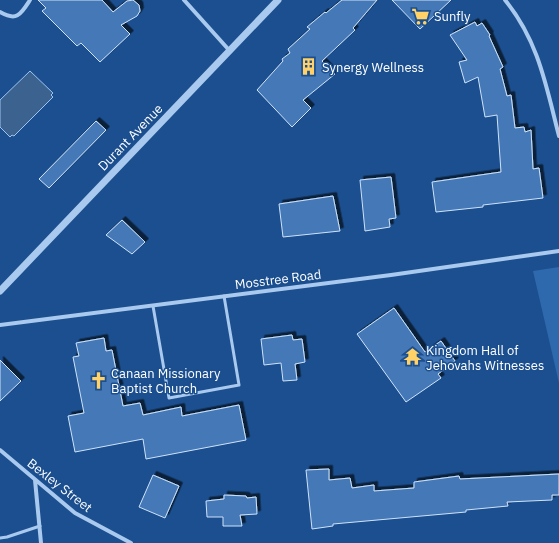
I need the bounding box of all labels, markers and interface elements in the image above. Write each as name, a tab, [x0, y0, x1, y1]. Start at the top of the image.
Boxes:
supermarket icon: Sunfly	[411, 6, 431, 26]
place label: Sunfly	[434, 8, 471, 25]
building icon: Synergy Wellness	[299, 57, 319, 77]
place label: Synergy Wellness	[322, 59, 424, 76]
street label: Durant Avenue	[94, 100, 166, 174]
street label: Mosstree Road	[234, 266, 322, 293]
place label: Kingdom Hall of Jehovahs Witnesses	[426, 342, 544, 374]
temple icon: Kingdom Hall of Jehovahs Witnesses	[403, 347, 423, 367]
place label: Canaan Missionary Baptist Church	[111, 365, 221, 397]
church icon: Canaan Missionary Baptist Church	[88, 370, 108, 390]
street label: Bexley Street	[24, 455, 96, 516]

